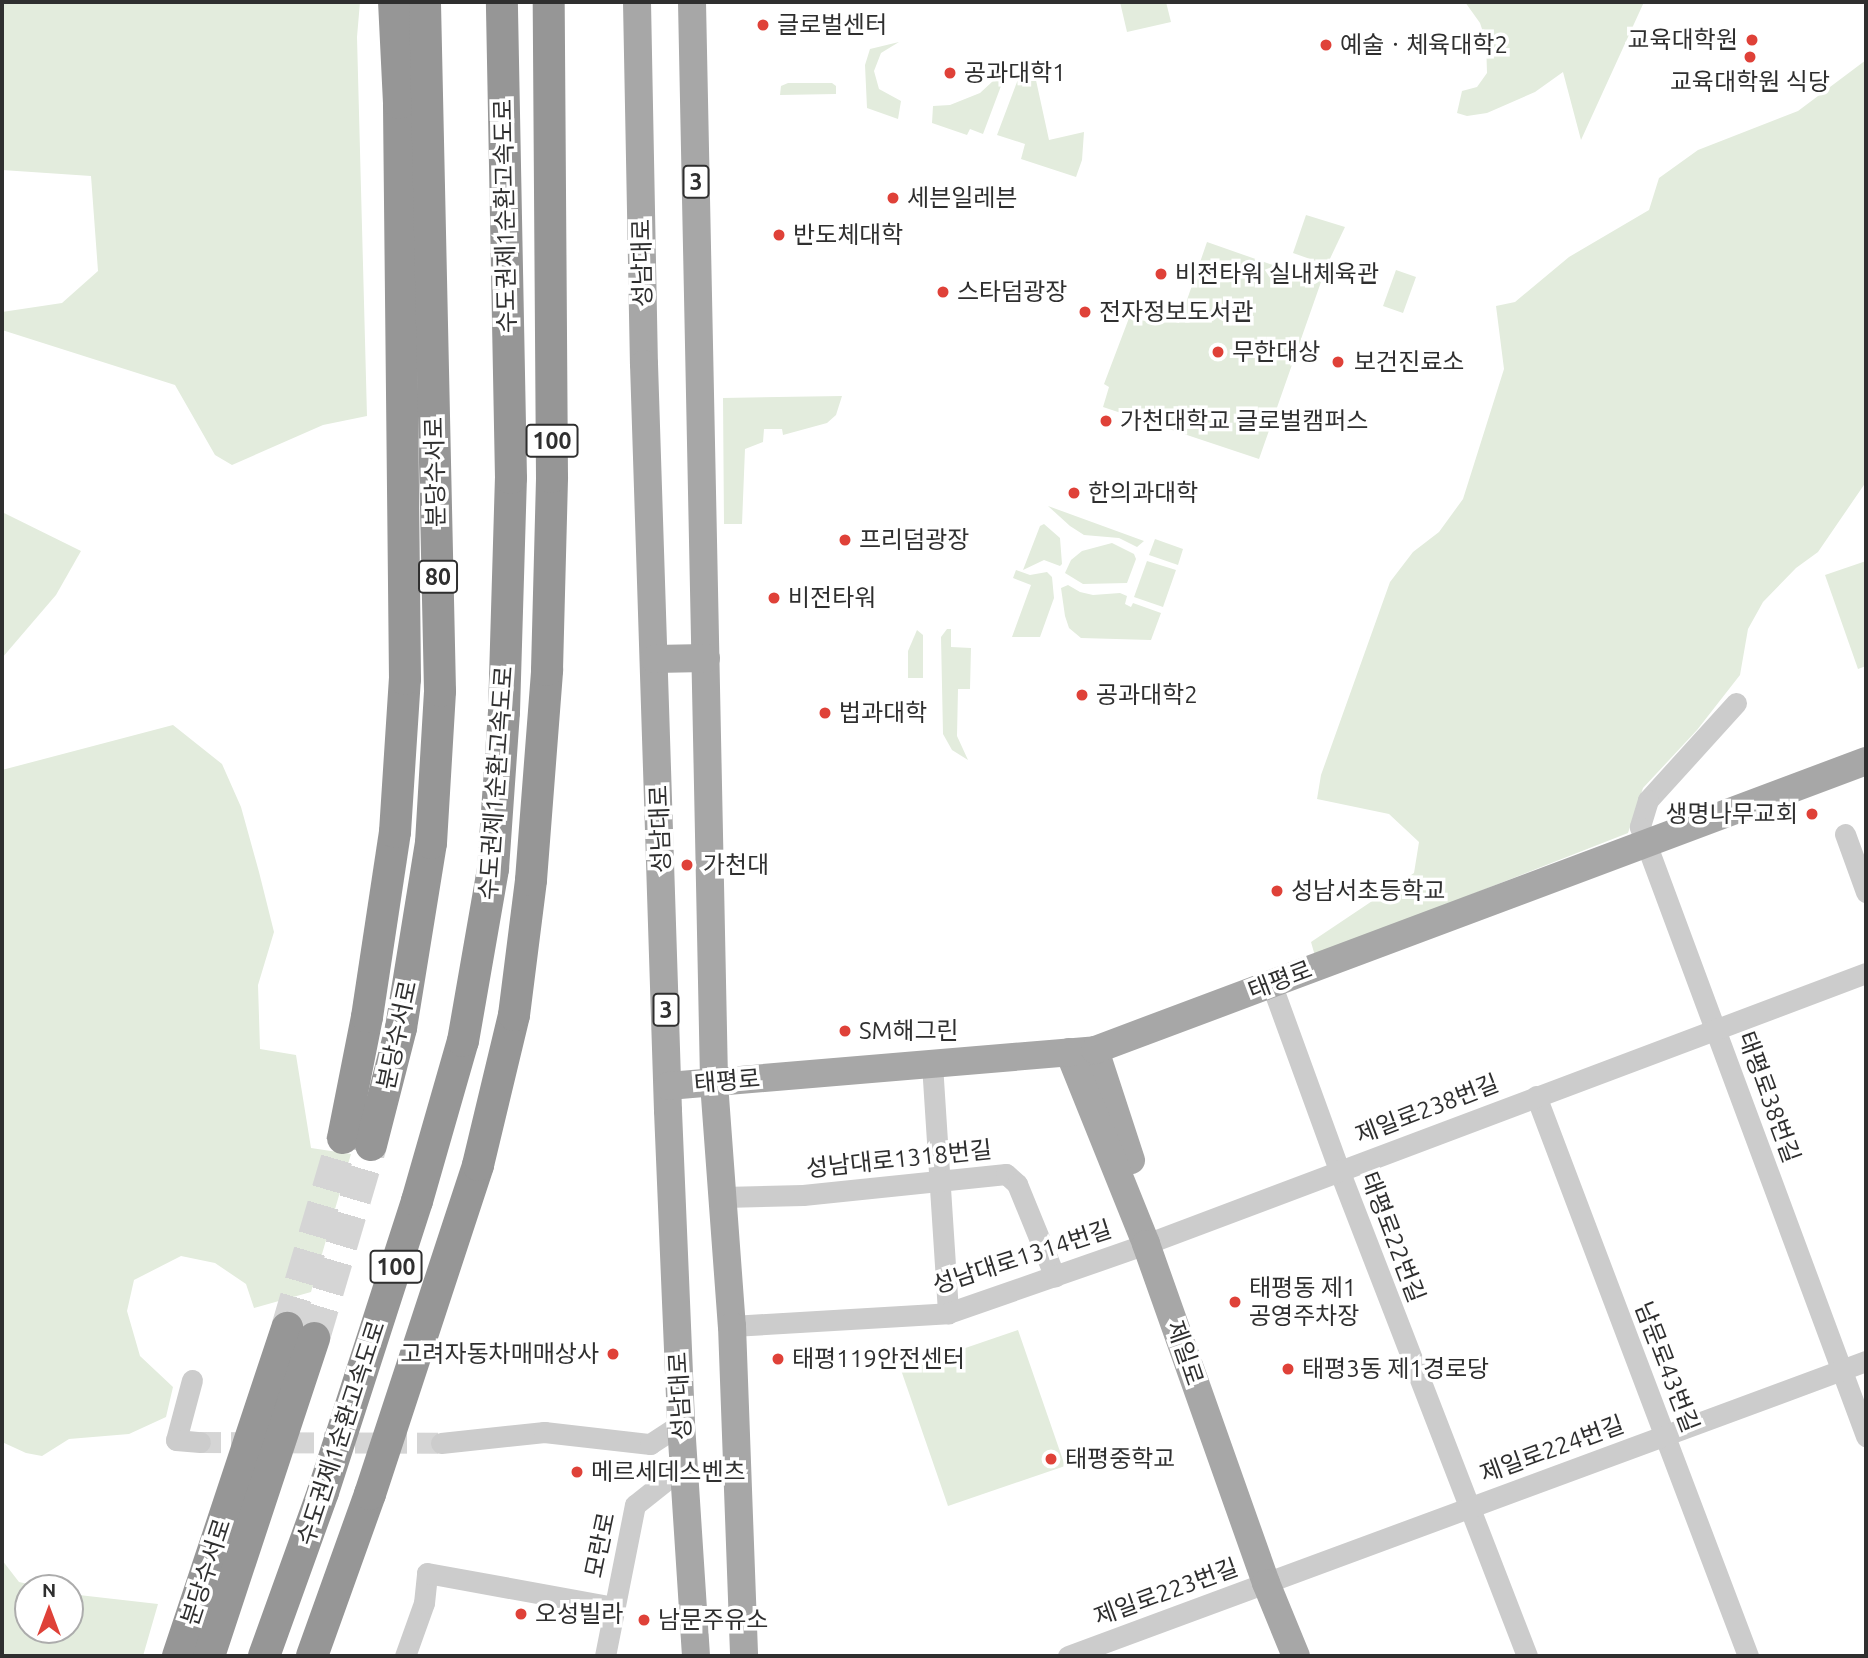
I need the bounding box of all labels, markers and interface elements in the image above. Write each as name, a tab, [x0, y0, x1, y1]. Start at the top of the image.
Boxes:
place label: 글로벌센터	[777, 11, 887, 39]
marker: 글로벌센터	[755, 17, 771, 33]
place label: 교육대학원	[1628, 26, 1738, 54]
place label: 예술ㆍ체육대학2	[1340, 31, 1508, 59]
marker: 교육대학원	[1744, 32, 1760, 48]
marker: 예술ㆍ체육대학2	[1318, 37, 1334, 53]
marker: 교육대학원 식당	[1742, 49, 1758, 65]
place label: 공과대학1	[964, 59, 1066, 87]
marker: 공과대학1	[942, 65, 958, 81]
place label: 교육대학원 식당	[1670, 68, 1830, 96]
street label: 수도권제1순환고속도로	[489, 99, 521, 333]
road number: 3	[682, 162, 710, 202]
place label: 세븐일레븐	[907, 184, 1017, 212]
marker: 세븐일레븐	[885, 190, 901, 206]
street label: 성남대로	[627, 219, 657, 307]
place label: 반도체대학	[793, 221, 903, 249]
marker: 반도체대학	[771, 227, 787, 243]
place label: 비전타워 실내체육관	[1175, 260, 1379, 288]
marker: 비전타워 실내체육관	[1153, 266, 1169, 282]
place label: 스타덤광장	[957, 278, 1067, 306]
marker: 스타덤광장	[935, 284, 951, 300]
place label: 전자정보도서관	[1099, 298, 1254, 326]
marker: 전자정보도서관	[1077, 304, 1093, 320]
place label: 무한대상	[1232, 338, 1320, 366]
marker: 무한대상	[1210, 344, 1226, 360]
place label: 보건진료소	[1354, 348, 1464, 376]
marker: 보건진료소	[1328, 352, 1348, 372]
place label: 가천대학교 글로벌캠퍼스	[1120, 407, 1368, 435]
marker: 가천대학교 글로벌캠퍼스	[1098, 413, 1114, 429]
street label: 분당수서로	[420, 417, 450, 527]
road number: 100	[524, 422, 580, 461]
place label: 한의과대학	[1088, 479, 1198, 507]
marker: 한의과대학	[1066, 485, 1082, 501]
place label: 프리덤광장	[859, 526, 969, 554]
marker: 프리덤광장	[837, 532, 853, 548]
road number: 80	[417, 558, 459, 596]
place label: 비전타워	[788, 584, 876, 612]
marker: 비전타워	[766, 590, 782, 606]
street label: 수도권제1순환고속도로	[473, 665, 519, 901]
place label: 공과대학2	[1096, 681, 1198, 709]
marker: 공과대학2	[1074, 687, 1090, 703]
place label: 법과대학	[839, 699, 927, 727]
marker: 법과대학	[817, 705, 833, 721]
street label: 성남대로	[644, 784, 676, 874]
place label: 생명나무교회	[1666, 800, 1798, 828]
marker: 생명나무교회	[1804, 806, 1820, 822]
place label: 가천대	[703, 851, 769, 879]
marker: 가천대	[677, 855, 697, 875]
place label: 성남서초등학교	[1291, 877, 1446, 905]
marker: 성남서초등학교	[1269, 883, 1285, 899]
street label: 태평로	[1244, 955, 1316, 1005]
street label: 분당수서로	[371, 978, 423, 1092]
road number: 3	[652, 990, 680, 1030]
place label: SM해그린	[859, 1017, 959, 1045]
marker: SM해그린	[837, 1023, 853, 1039]
street label: 태평로38번길	[1732, 1027, 1806, 1167]
street label: 태평로	[693, 1064, 761, 1098]
street label: 제일로238번길	[1351, 1068, 1503, 1150]
street label: 성남대로1318번길	[805, 1135, 993, 1183]
street label: 태평로22번길	[1355, 1168, 1431, 1306]
street label: 성남대로1314번길	[929, 1214, 1115, 1300]
road number: 100	[368, 1248, 424, 1286]
place label: 태평동 제1 공영주차장	[1249, 1274, 1359, 1330]
marker: 태평동 제1 공영주차장	[1227, 1294, 1243, 1310]
street label: 남문로43번길	[1629, 1298, 1705, 1436]
street label: 수도권제1순환고속도로	[291, 1317, 391, 1549]
street label: 제일로	[1161, 1317, 1209, 1389]
place label: 고려자동차매매상사	[400, 1340, 599, 1368]
place label: 태평119안전센터	[792, 1345, 965, 1373]
marker: 고려자동차매매상사	[605, 1346, 621, 1362]
street label: 성남대로	[663, 1351, 697, 1441]
marker: 태평119안전센터	[770, 1351, 786, 1367]
place label: 태평3동 제1경로당	[1302, 1355, 1489, 1383]
marker: 태평3동 제1경로당	[1280, 1361, 1296, 1377]
street label: 제일로224번길	[1476, 1410, 1628, 1488]
place label: 태평중학교	[1065, 1445, 1175, 1473]
marker: 태평중학교	[1043, 1451, 1059, 1467]
place label: 메르세데스벤츠	[591, 1458, 746, 1486]
marker: 메르세데스벤츠	[569, 1464, 585, 1480]
street label: 모란로	[579, 1510, 621, 1580]
street label: 분당수서로	[175, 1515, 237, 1629]
street label: 제일로223번길	[1090, 1553, 1242, 1631]
north arrow	[14, 1574, 84, 1644]
text: N	[42, 1579, 56, 1601]
place label: 오성빌라	[535, 1600, 623, 1628]
marker: 오성빌라	[513, 1606, 529, 1622]
place label: 남문주유소	[658, 1606, 768, 1634]
marker: 남문주유소	[636, 1612, 652, 1628]

